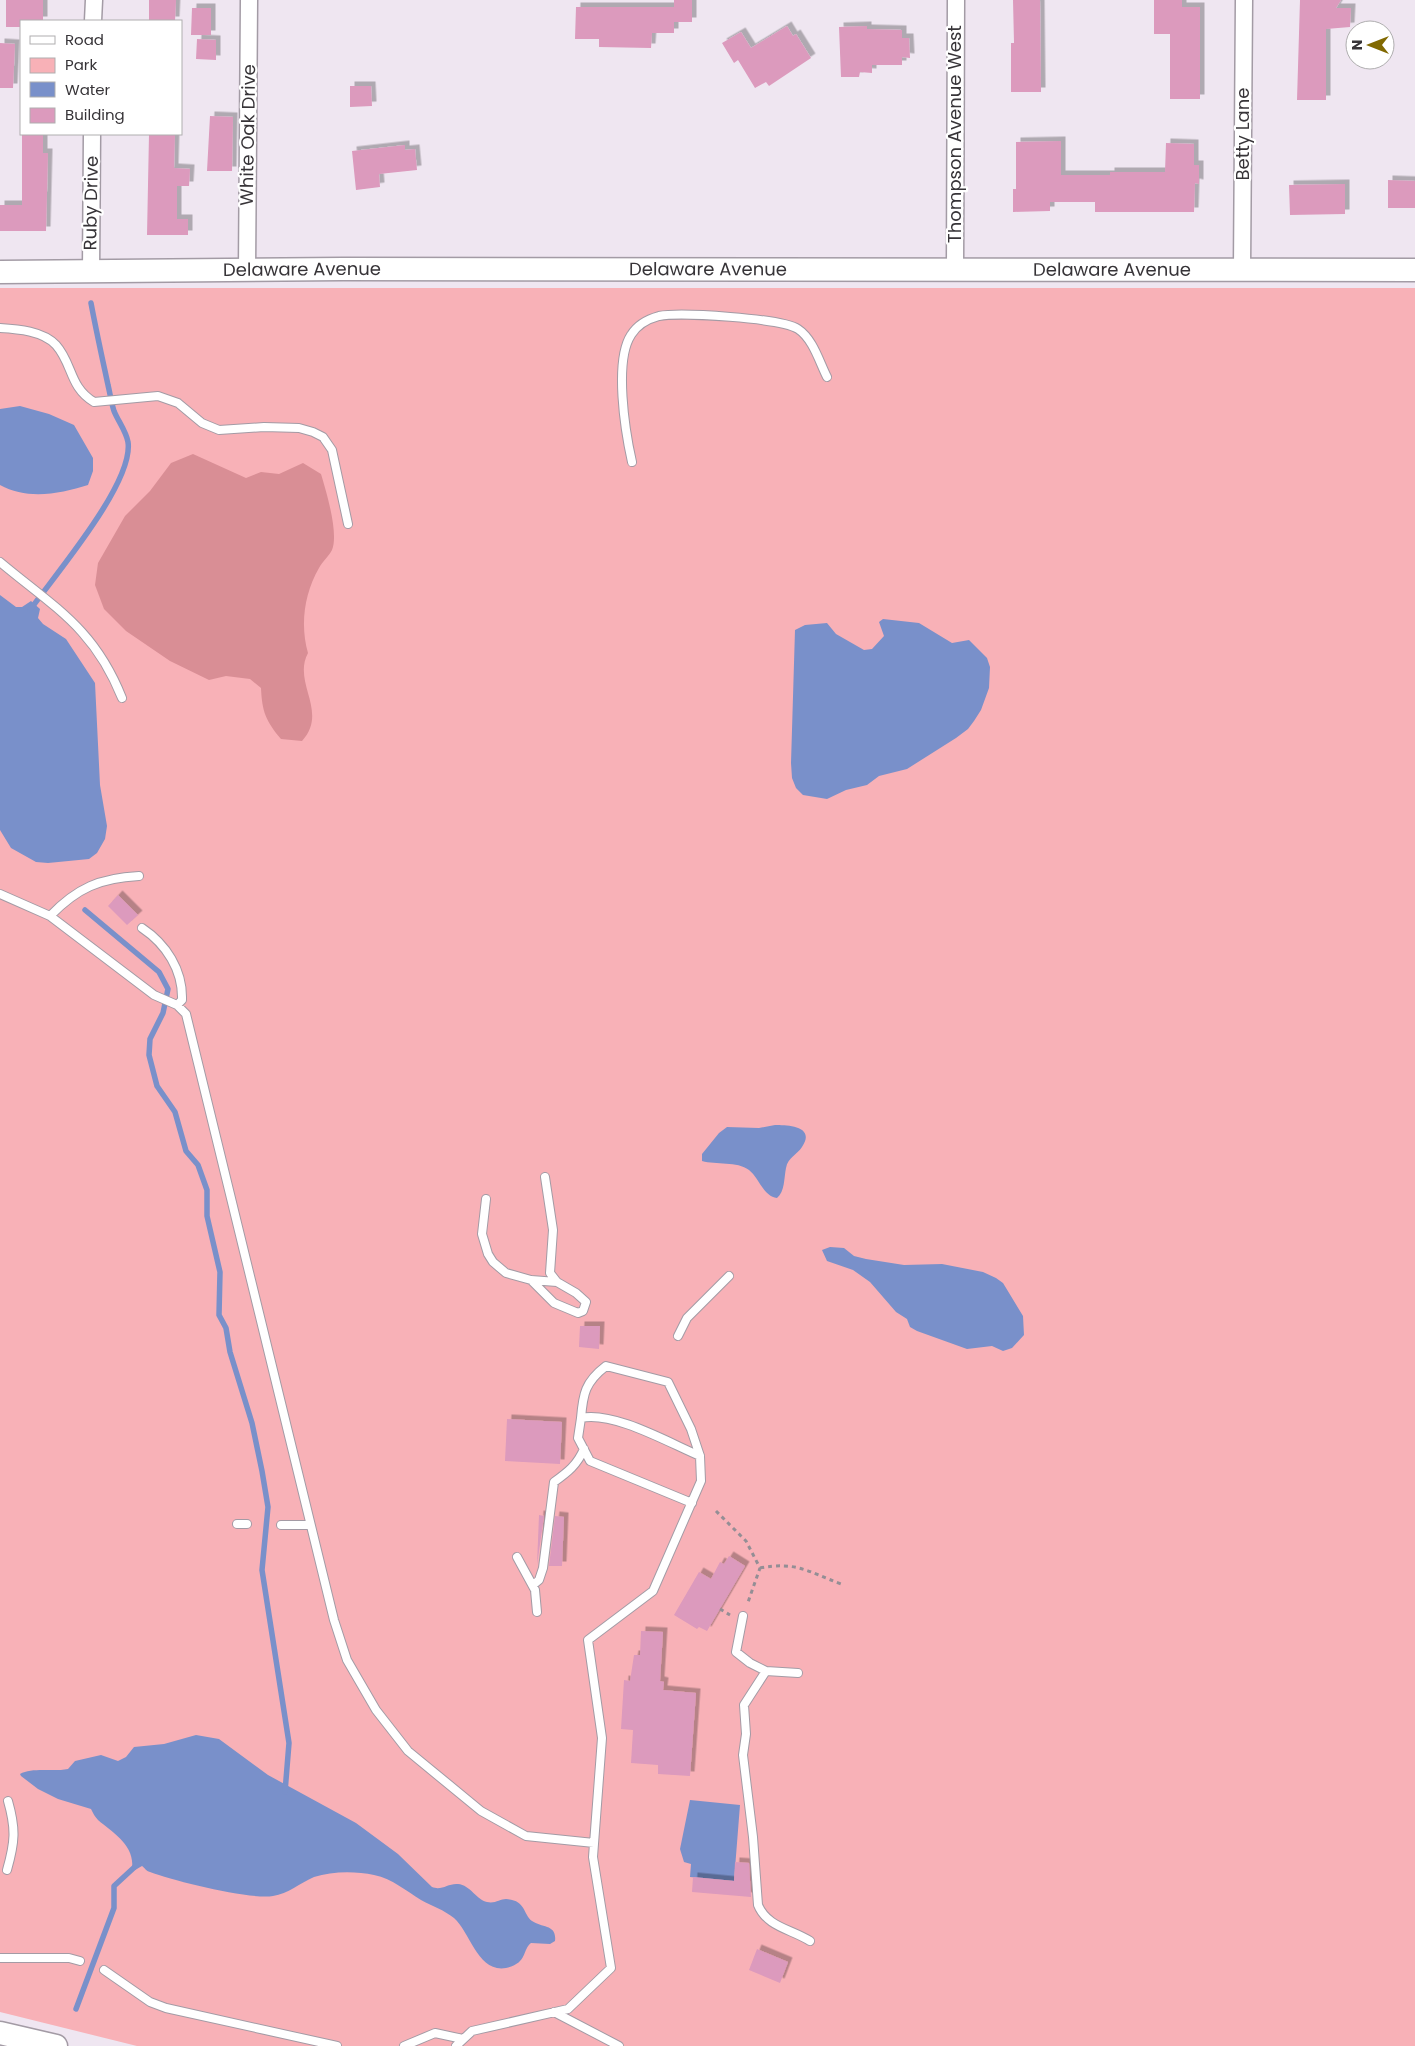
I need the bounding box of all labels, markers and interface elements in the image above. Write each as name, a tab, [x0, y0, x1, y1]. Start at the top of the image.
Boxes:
legend	[20, 20, 182, 135]
north arrow	[1345, 20, 1395, 70]
street label: Thompson Avenue West	[942, 25, 967, 243]
text: Road	[65, 29, 104, 50]
text: N	[1347, 40, 1367, 50]
text: Park	[65, 54, 97, 75]
street label: White Oak Drive	[234, 64, 261, 206]
text: Water	[65, 79, 111, 100]
street label: Betty Lane	[1230, 88, 1255, 180]
text: Building	[65, 104, 125, 125]
street label: Ruby Drive	[77, 155, 104, 251]
street label: Delaware Avenue	[223, 256, 381, 282]
street label: Delaware Avenue	[629, 256, 787, 281]
street label: Delaware Avenue	[1033, 257, 1191, 282]

